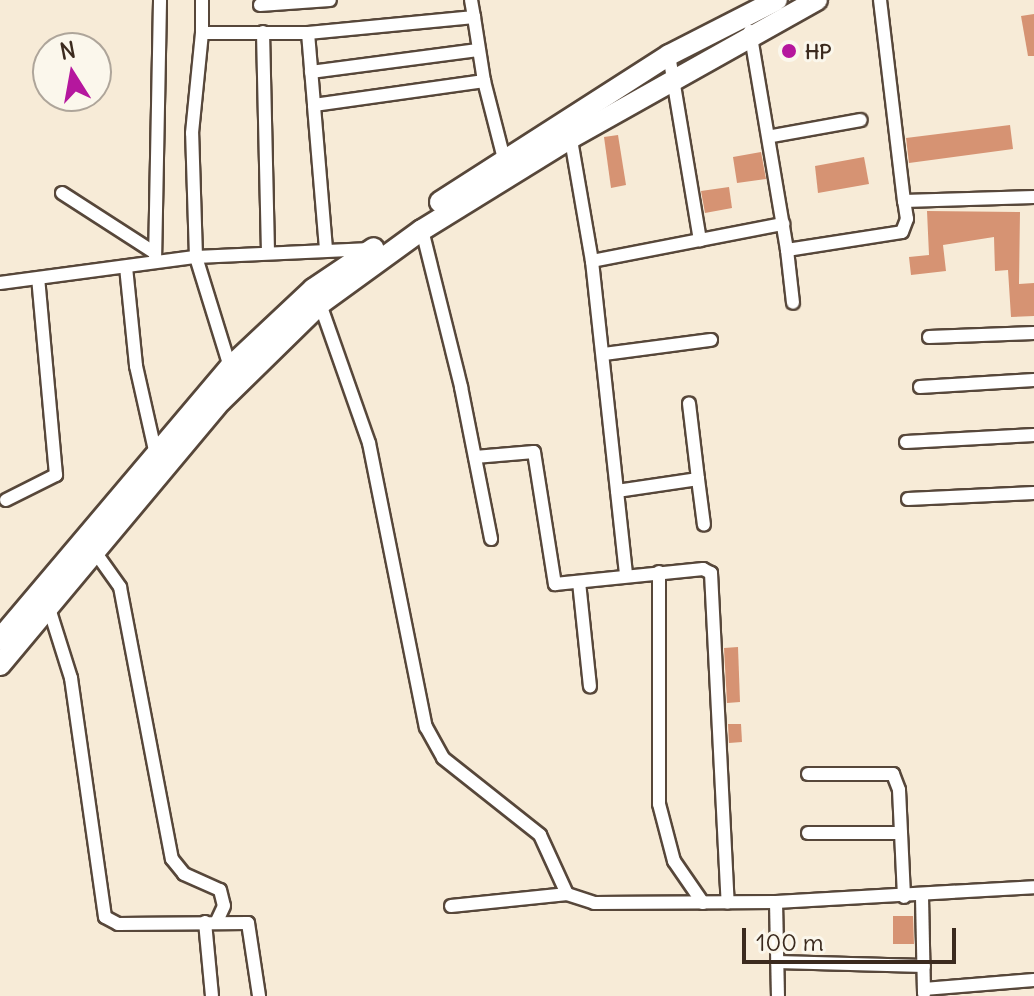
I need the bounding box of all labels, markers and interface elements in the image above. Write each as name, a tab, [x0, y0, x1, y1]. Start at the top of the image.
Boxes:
north arrow	[32, 32, 112, 112]
text: N	[58, 35, 78, 66]
place label: HP	[805, 39, 831, 63]
marker: HP	[780, 42, 798, 60]
scale bar	[746, 912, 960, 962]
text: 100 m	[756, 927, 824, 957]

